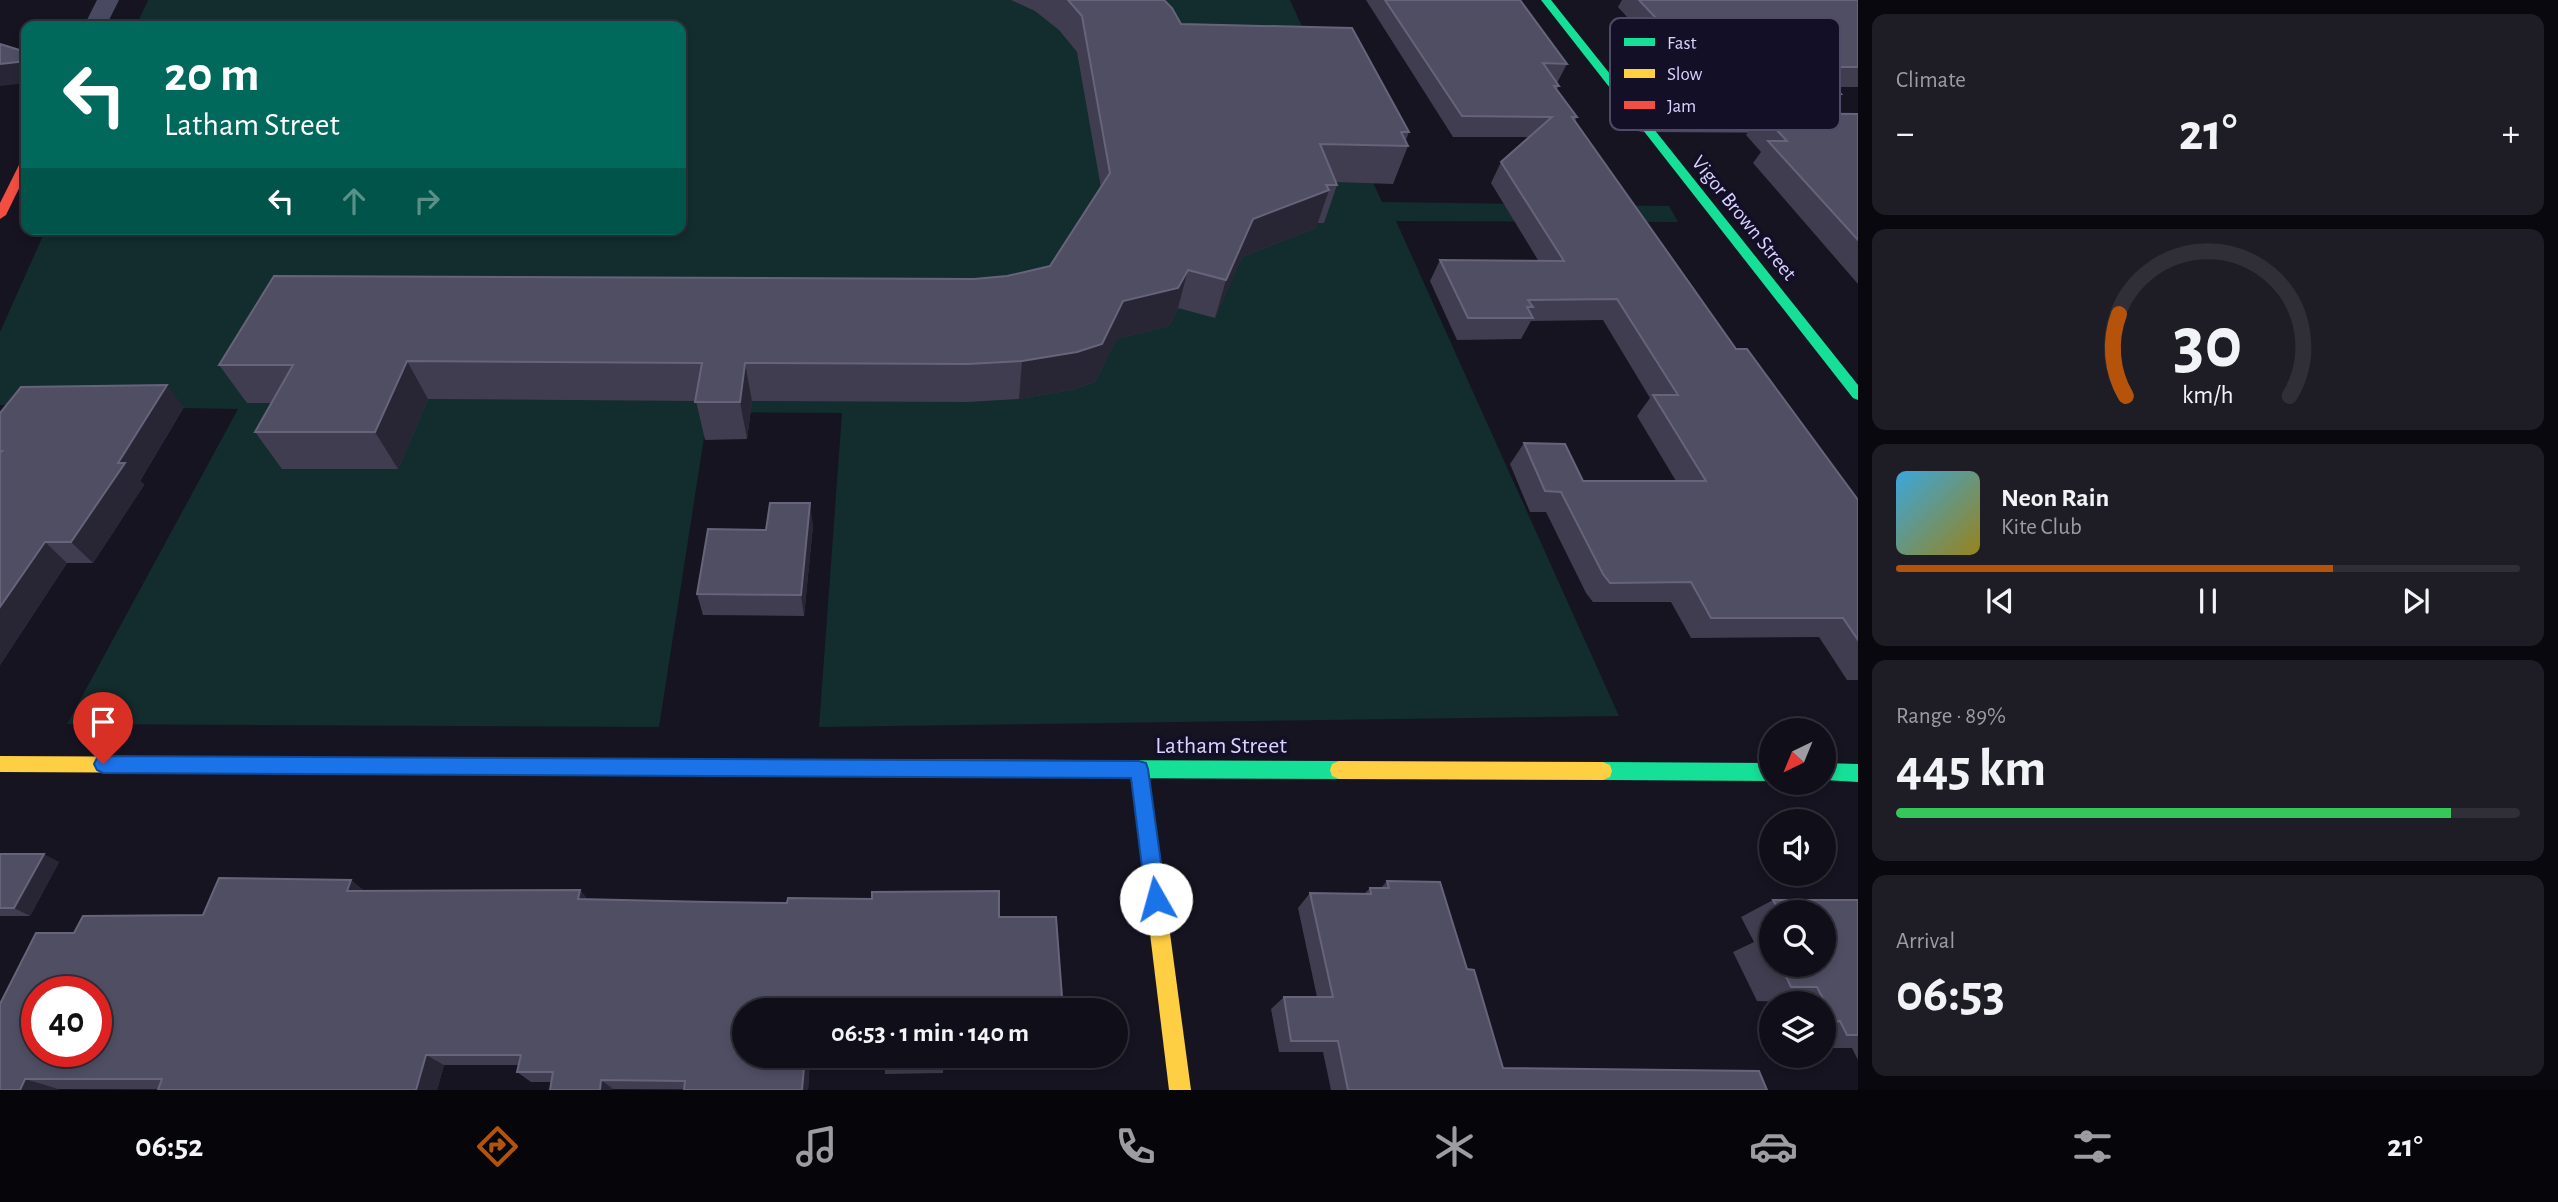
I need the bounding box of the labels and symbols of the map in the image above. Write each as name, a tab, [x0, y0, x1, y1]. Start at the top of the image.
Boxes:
legend	[1610, 18, 1840, 130]
text: Fast	[1667, 34, 1697, 53]
text: Slow	[1667, 65, 1703, 84]
text: Jam	[1667, 97, 1696, 116]
street label: Vigor Brown Street	[1688, 152, 1801, 284]
pin	[73, 692, 133, 764]
north arrow	[1759, 718, 1836, 794]
street label: Latham Street	[1155, 734, 1287, 758]
position arrow	[1119, 862, 1193, 936]
speed limit sign: 40	[21, 976, 112, 1067]

